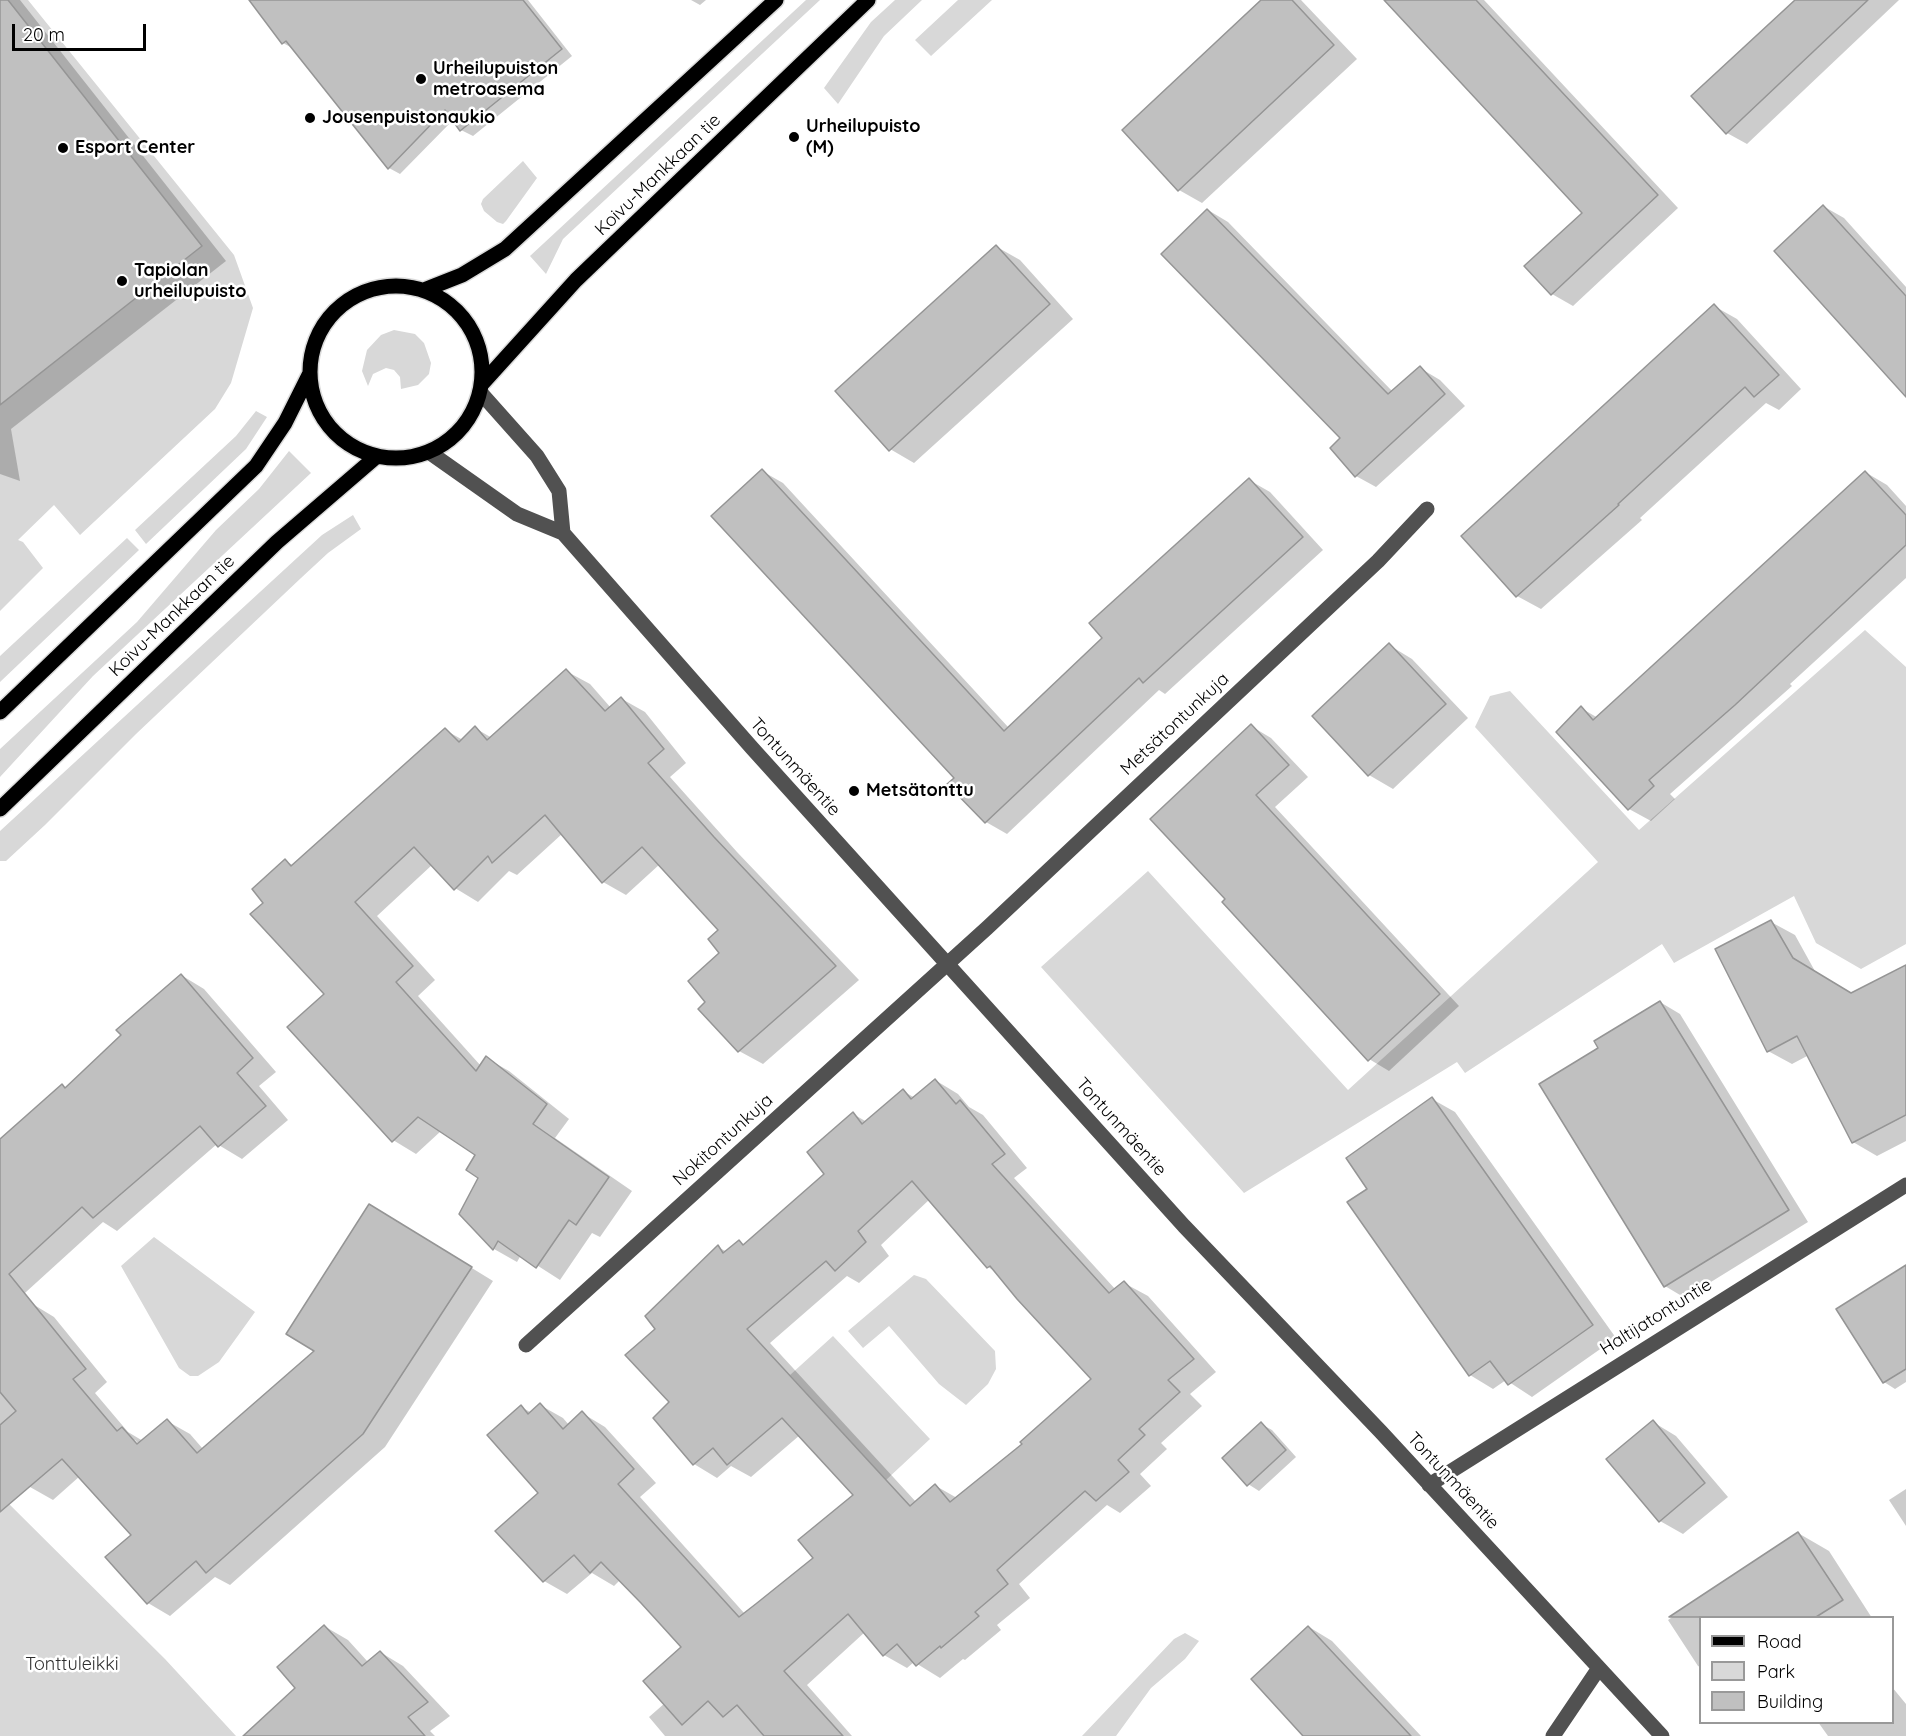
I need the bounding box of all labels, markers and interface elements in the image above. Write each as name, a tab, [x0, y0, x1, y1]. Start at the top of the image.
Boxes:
scale bar	[15, 12, 148, 50]
text: 20 m	[23, 23, 65, 46]
place label: Urheilupuiston metroasema	[433, 58, 558, 100]
marker: Urheilupuiston metroasema	[414, 72, 428, 86]
place label: Jousenpuistonaukio	[322, 107, 495, 129]
street label: Koivu-Mankkaan tie	[591, 110, 725, 240]
marker: Jousenpuistonaukio	[303, 111, 317, 125]
place label: Urheilupuisto (M)	[806, 116, 921, 158]
marker: Urheilupuisto (M)	[787, 130, 801, 144]
place label: Esport Center	[75, 137, 195, 159]
marker: Esport Center	[56, 141, 70, 155]
place label: Tapiolan urheilupuisto	[134, 260, 246, 302]
marker: Tapiolan urheilupuisto	[115, 274, 129, 288]
street label: Koivu-Mankkaan tie	[105, 551, 239, 681]
street label: Metsätontunkuja	[1116, 668, 1234, 780]
street label: Tontunmäentie	[745, 713, 845, 821]
place label: Metsätonttu	[866, 780, 974, 802]
marker: Metsätonttu	[847, 784, 861, 798]
street label: Tontunmäentie	[1071, 1073, 1171, 1181]
street label: Nokitontunkuja	[669, 1089, 777, 1191]
street label: Haltijatontuntie	[1596, 1274, 1716, 1360]
street label: Tontunmäentie	[1403, 1428, 1503, 1534]
legend	[1699, 1616, 1894, 1724]
text: Road	[1757, 1630, 1802, 1653]
park label: Tonttuleikki	[25, 1654, 119, 1676]
text: Park	[1757, 1660, 1795, 1683]
text: Building	[1757, 1690, 1823, 1713]

